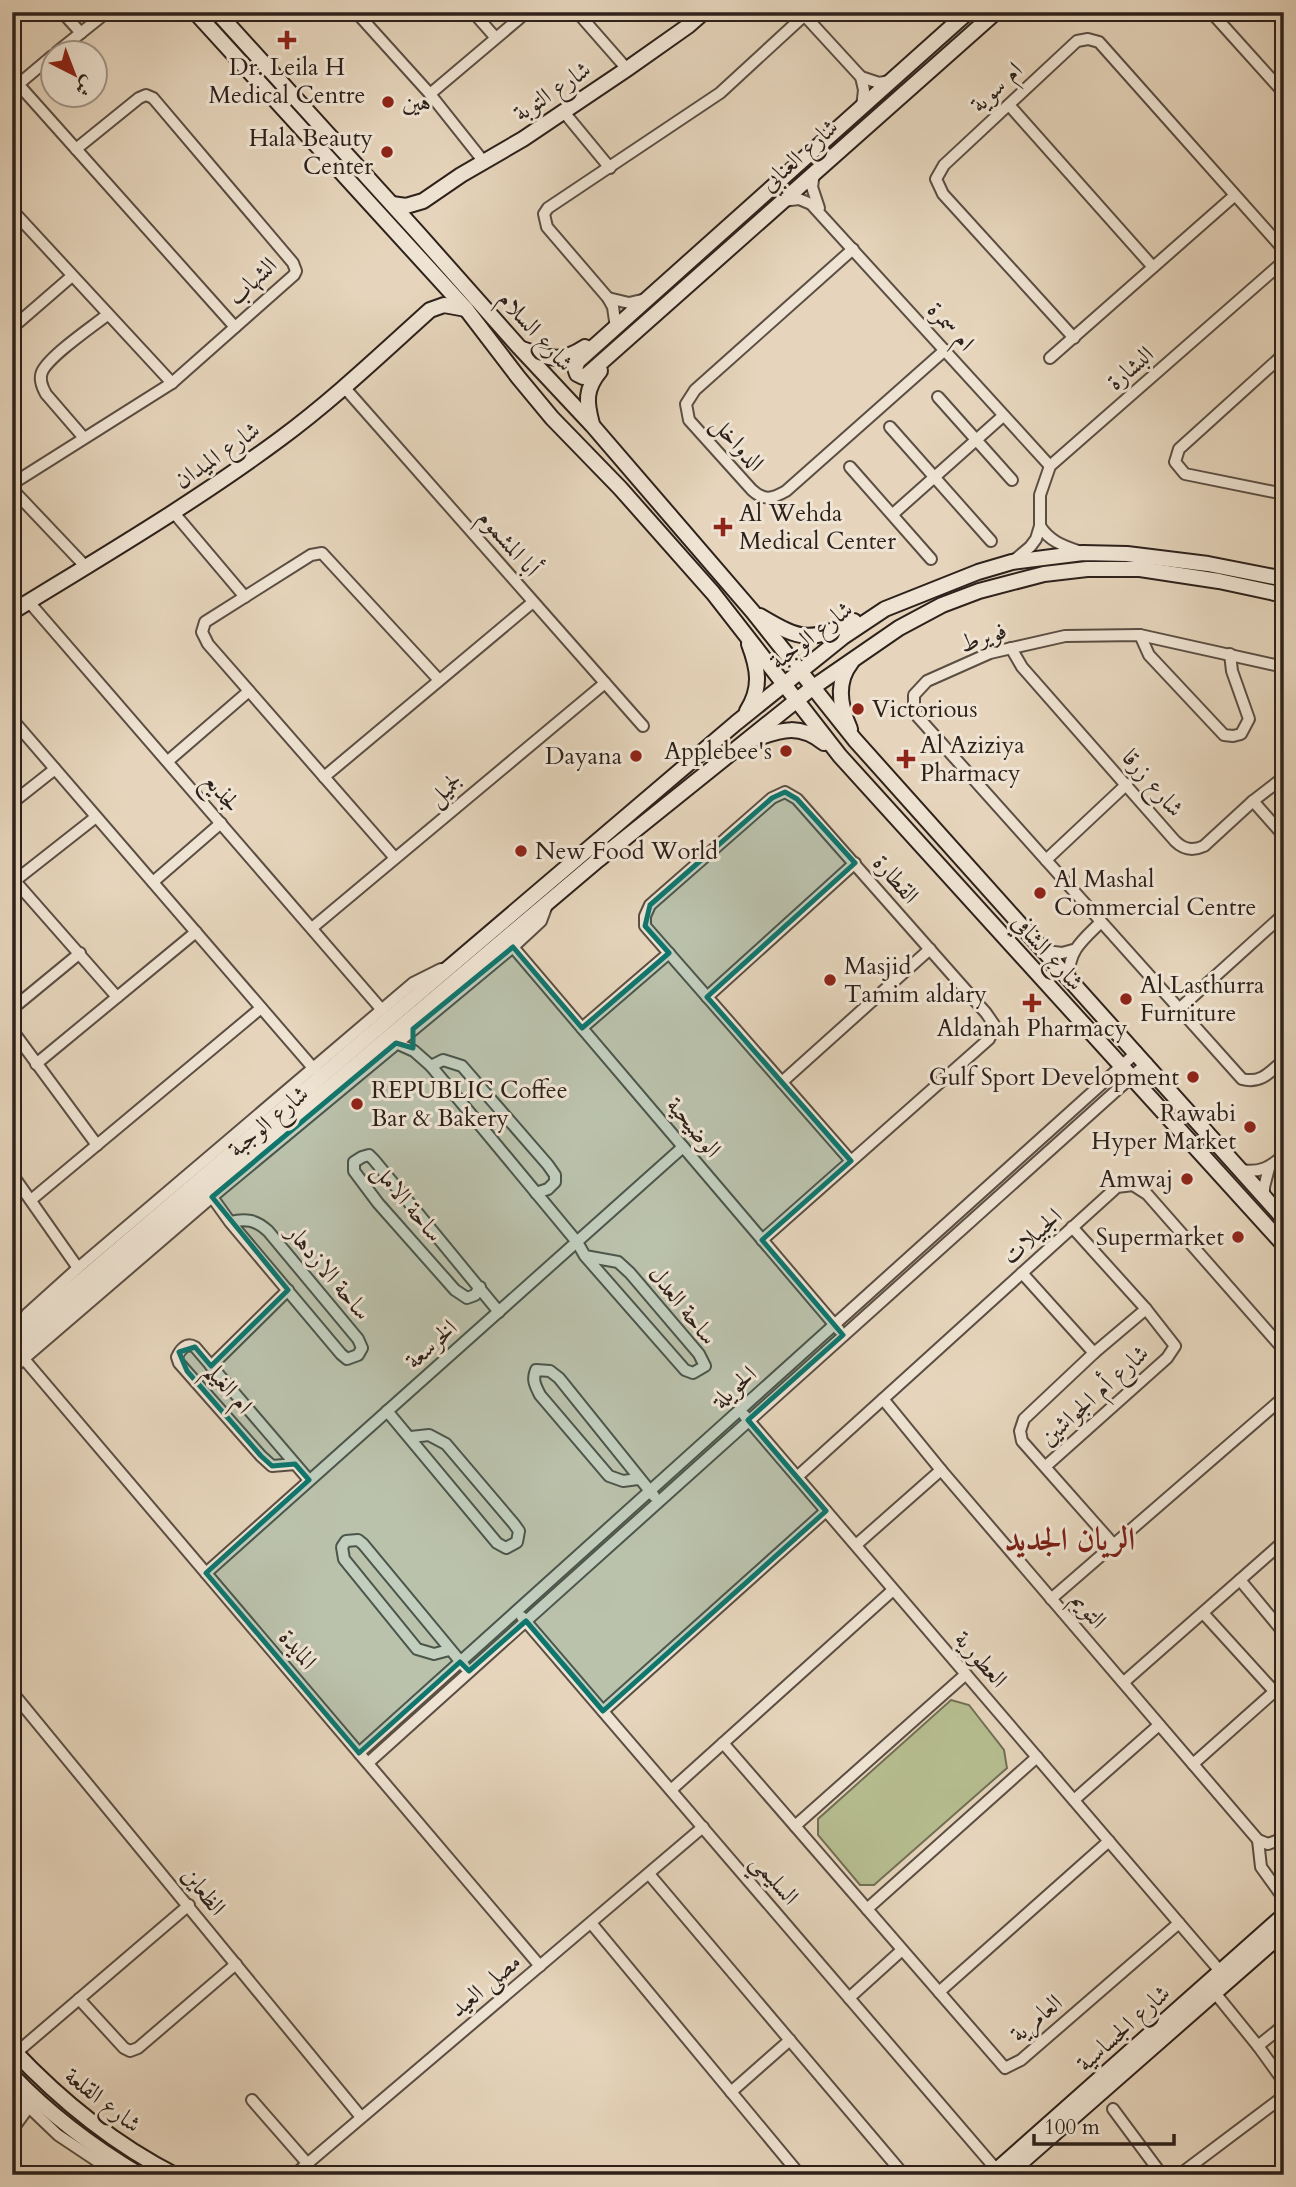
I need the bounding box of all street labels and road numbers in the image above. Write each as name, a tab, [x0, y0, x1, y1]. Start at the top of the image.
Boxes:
street label: شارع التوبة	[507, 53, 599, 132]
street label: ام سوية	[963, 54, 1033, 123]
street label: شارع العنابي	[753, 111, 848, 202]
street label: الشهاب	[220, 250, 284, 313]
street label: شارع السلام	[487, 284, 581, 382]
street label: ام سمرة	[917, 294, 982, 361]
street label: البشارة	[1100, 339, 1161, 398]
street label: الدواخل	[704, 408, 772, 479]
street label: شارع الميدان	[168, 414, 269, 499]
street label: أبا المشموم	[467, 502, 548, 587]
street label: شارع الوجبة	[763, 593, 862, 680]
street label: فويرط	[955, 614, 1011, 661]
street label: شارع زرقا	[1112, 742, 1191, 826]
street label: لجذيع	[191, 765, 248, 823]
street label: لجميل	[421, 765, 470, 814]
street label: القطارة	[865, 848, 926, 911]
street label: شارع الشافي	[1002, 906, 1091, 1000]
street label: شارع الوجبة	[221, 1078, 318, 1167]
street label: الوضيحية	[659, 1090, 729, 1165]
street label: ساحة الامل	[365, 1155, 451, 1249]
street label: الجبيلات	[995, 1200, 1070, 1272]
street label: ساحة الازدهار	[277, 1216, 379, 1327]
street label: ساحة العدل	[640, 1259, 725, 1352]
street label: الخرسعة	[398, 1312, 465, 1377]
street label: شارع أم الجواشين	[1032, 1337, 1159, 1456]
street label: ام الغيلم	[192, 1356, 260, 1426]
street label: الحويلة	[704, 1358, 764, 1417]
street label: التويم	[1060, 1584, 1114, 1639]
street label: المايدة	[271, 1622, 324, 1677]
street label: العطورية	[947, 1624, 1015, 1695]
street label: السليمي	[738, 1846, 806, 1916]
street label: الظعاين	[174, 1860, 233, 1923]
street label: مصلى العيد	[442, 1946, 528, 2025]
street label: شارع الجساسية	[1069, 1977, 1180, 2082]
street label: العامرية	[1003, 1987, 1070, 2050]
street label: شارع القلعة	[56, 2060, 148, 2143]

